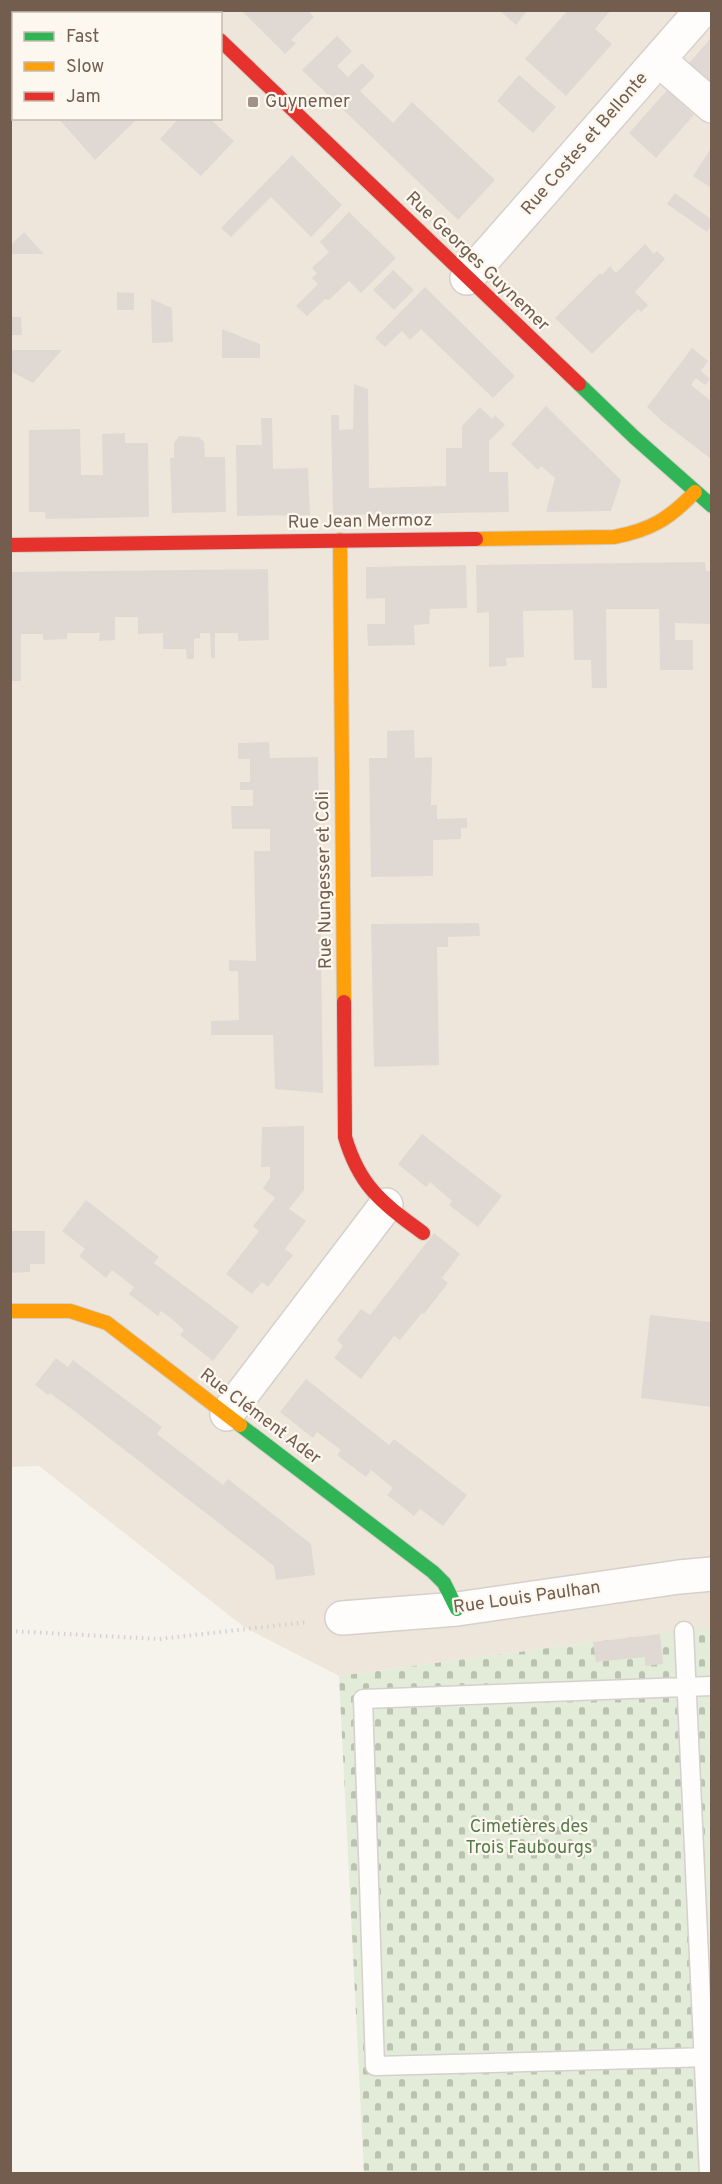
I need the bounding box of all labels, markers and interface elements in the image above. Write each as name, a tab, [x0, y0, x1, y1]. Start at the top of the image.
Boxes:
legend	[12, 12, 222, 120]
text: Fast	[66, 26, 99, 49]
text: Slow	[66, 56, 104, 79]
street label: Rue Costes et Bellonte	[517, 68, 653, 220]
text: Jam	[66, 86, 101, 109]
place label: Guynemer	[265, 91, 350, 114]
marker: Guynemer	[246, 95, 260, 109]
street label: Rue Georges Guynemer	[400, 187, 554, 337]
street label: Rue Jean Mermoz	[287, 509, 433, 535]
street label: Rue Nungesser et Coli	[312, 791, 338, 969]
street label: Rue Clément Ader	[195, 1364, 325, 1470]
street label: Rue Louis Paulhan	[452, 1576, 602, 1620]
park label: Cimetières des Trois Faubourgs	[466, 1816, 592, 1860]

